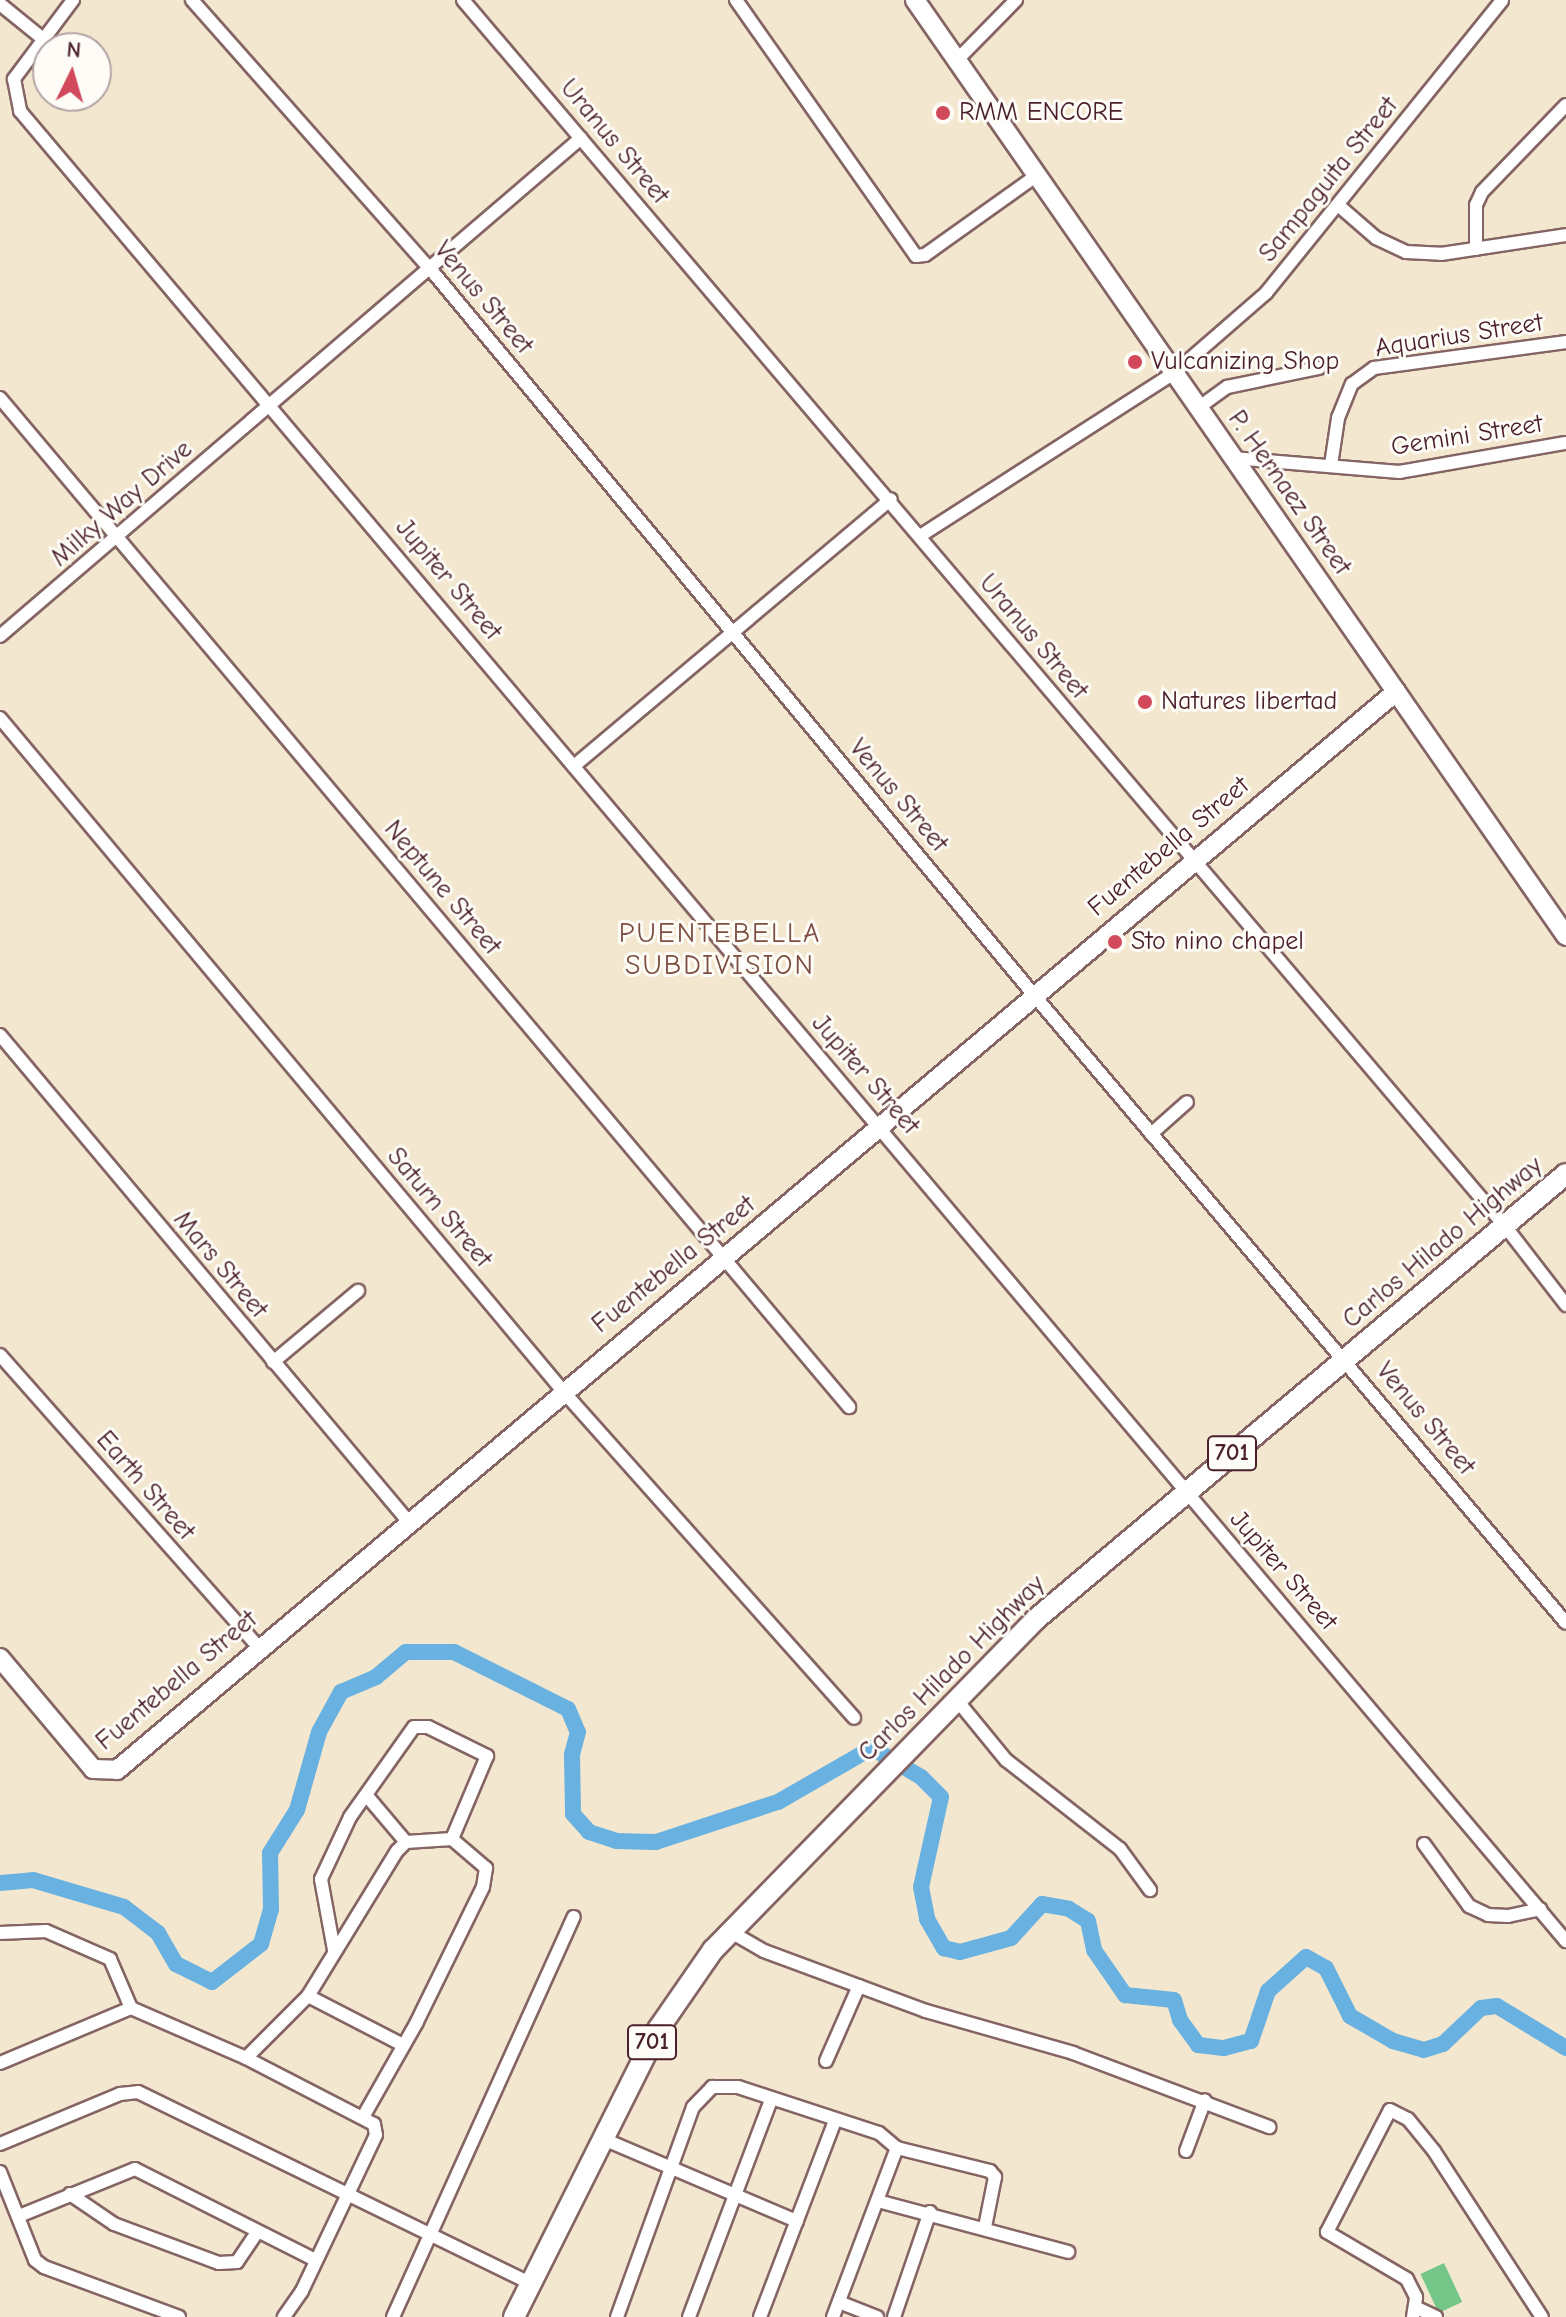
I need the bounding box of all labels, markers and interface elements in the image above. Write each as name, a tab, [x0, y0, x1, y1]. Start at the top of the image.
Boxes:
north arrow	[32, 32, 112, 112]
text: N	[66, 37, 82, 64]
street label: Uranus Street	[553, 73, 675, 211]
street label: Sampaguita Street	[1253, 91, 1405, 269]
place label: RMM ENCORE	[959, 97, 1123, 129]
marker: RMM ENCORE	[934, 104, 952, 122]
street label: Venus Street	[427, 235, 539, 361]
street label: Aquarius Street	[1373, 307, 1545, 365]
place label: Vulcanizing Shop	[1151, 346, 1339, 378]
marker: Vulcanizing Shop	[1126, 353, 1144, 371]
street label: P. Hernaez Street	[1221, 405, 1357, 581]
street label: Gemini Street	[1389, 409, 1545, 463]
street label: Milky Way Drive	[45, 434, 199, 574]
street label: Jupiter Street	[388, 513, 508, 647]
street label: Uranus Street	[972, 568, 1094, 706]
place label: Natures libertad	[1161, 686, 1337, 718]
marker: Natures libertad	[1136, 693, 1154, 711]
street label: Venus Street	[842, 733, 954, 859]
street label: Fuentebella Street	[1082, 770, 1256, 924]
street label: Neptune Street	[377, 815, 507, 961]
district label: PUENTEBELLA SUBDIVISION	[619, 916, 821, 982]
place label: Sto nino chapel	[1131, 926, 1304, 958]
marker: Sto nino chapel	[1106, 933, 1124, 951]
street label: Jupiter Street	[804, 1009, 926, 1141]
street label: Saturn Street	[380, 1142, 498, 1274]
street label: Carlos Hilado Highway	[1337, 1150, 1549, 1336]
street label: Fuentebella Street	[586, 1190, 762, 1340]
street label: Mars Street	[166, 1205, 274, 1325]
street label: Venus Street	[1369, 1356, 1481, 1482]
street label: Earth Street	[89, 1425, 201, 1547]
road number: 701	[1206, 1433, 1258, 1473]
street label: Jupiter Street	[1222, 1505, 1344, 1637]
street label: Carlos Hilado Highway	[852, 1569, 1052, 1769]
street label: Fuentebella Street	[90, 1604, 264, 1758]
road number: 701	[626, 2022, 678, 2062]

